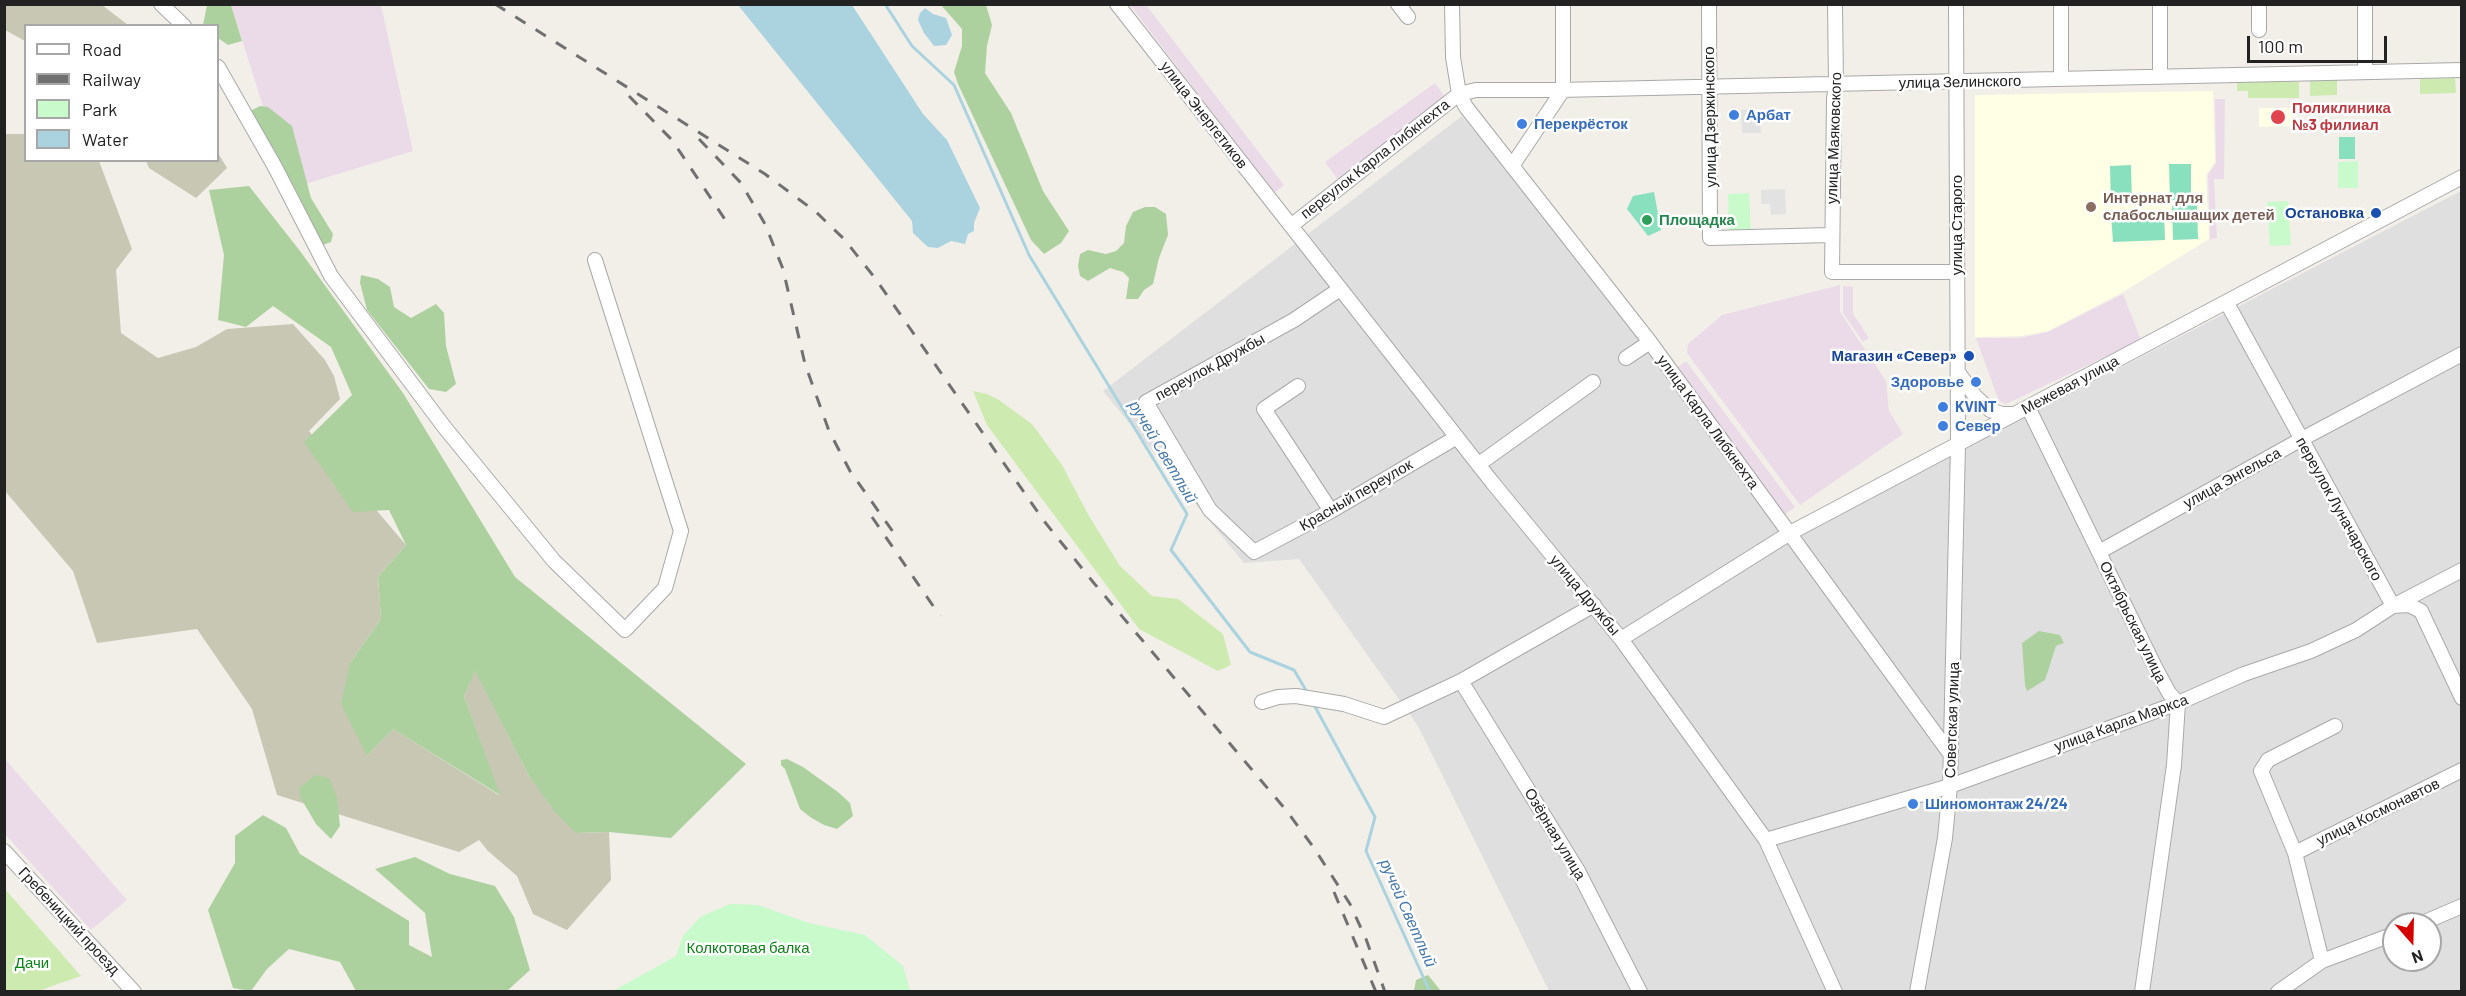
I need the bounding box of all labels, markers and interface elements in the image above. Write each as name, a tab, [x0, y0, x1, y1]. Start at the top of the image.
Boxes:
legend	[24, 24, 219, 162]
scale bar	[2250, 24, 2390, 62]
text: 100 m	[2258, 35, 2303, 57]
text: Road	[82, 38, 122, 60]
street label: улица Дзержинского	[1700, 46, 1720, 188]
street label: улица Энергетиков	[1157, 58, 1251, 172]
text: Railway	[82, 68, 141, 90]
street label: улица Маяковского	[1823, 72, 1845, 204]
street label: улица Зелинского	[1899, 72, 2021, 92]
street label: переулок Карла Либкнехта	[1297, 95, 1453, 223]
text: Park	[82, 98, 117, 120]
place label: Поликлиника №3 филиал	[2292, 99, 2391, 134]
place label: Арбат	[1746, 106, 1791, 124]
marker: Арбат	[1727, 108, 1741, 122]
marker: Поликлиника №3 филиал	[2269, 108, 2287, 126]
place label: Перекрёсток	[1534, 115, 1628, 133]
marker: Перекрёсток	[1515, 117, 1529, 131]
text: Water	[82, 128, 129, 150]
street label: улица Старого	[1948, 175, 1966, 275]
place label: Интернат для слабослышащих детей	[2103, 189, 2275, 224]
marker: Интернат для слабослышащих детей	[2084, 200, 2098, 214]
place label: Остановка	[2285, 204, 2364, 222]
marker: Остановка	[2369, 206, 2383, 220]
place label: Площадка	[1659, 211, 1735, 229]
marker: Площадка	[1640, 213, 1654, 227]
street label: переулок Дружбы	[1152, 329, 1268, 405]
place label: Магазин «Север»	[1831, 347, 1957, 365]
marker: Магазин «Север»	[1962, 349, 1976, 363]
street label: улица Карла Либкнехта	[1653, 351, 1763, 493]
street label: Межевая улица	[2018, 352, 2122, 418]
place label: Здоровье	[1891, 373, 1964, 391]
marker: Здоровье	[1969, 375, 1983, 389]
water label: ручей Светлый	[1125, 397, 1201, 507]
place label: KVINT	[1955, 398, 1996, 416]
marker: KVINT	[1936, 400, 1950, 414]
place label: Север	[1955, 417, 2001, 435]
marker: Север	[1936, 419, 1950, 433]
street label: переулок Луначарского	[2292, 434, 2386, 584]
street label: улица Энгельса	[2180, 444, 2284, 512]
street label: Красный переулок	[1296, 455, 1416, 535]
street label: улица Дружбы	[1546, 551, 1624, 639]
street label: Октябрьская улица	[2096, 558, 2170, 686]
street label: Советская улица	[1941, 661, 1963, 779]
street label: улица Карла Маркса	[2052, 690, 2190, 756]
street label: улица Космонавтов	[2313, 774, 2443, 850]
street label: Озёрная улица	[1520, 785, 1590, 883]
place label: Шиномонтаж 24/24	[1925, 795, 2068, 813]
marker: Шиномонтаж 24/24	[1906, 797, 1920, 811]
water label: ручей Светлый	[1376, 856, 1440, 970]
street label: Гребеницкий проезд	[15, 864, 123, 978]
north arrow	[2382, 912, 2442, 972]
park label: Колкотовая балка	[686, 939, 810, 957]
text: N	[2409, 947, 2426, 968]
park label: Дачи	[15, 954, 49, 972]

